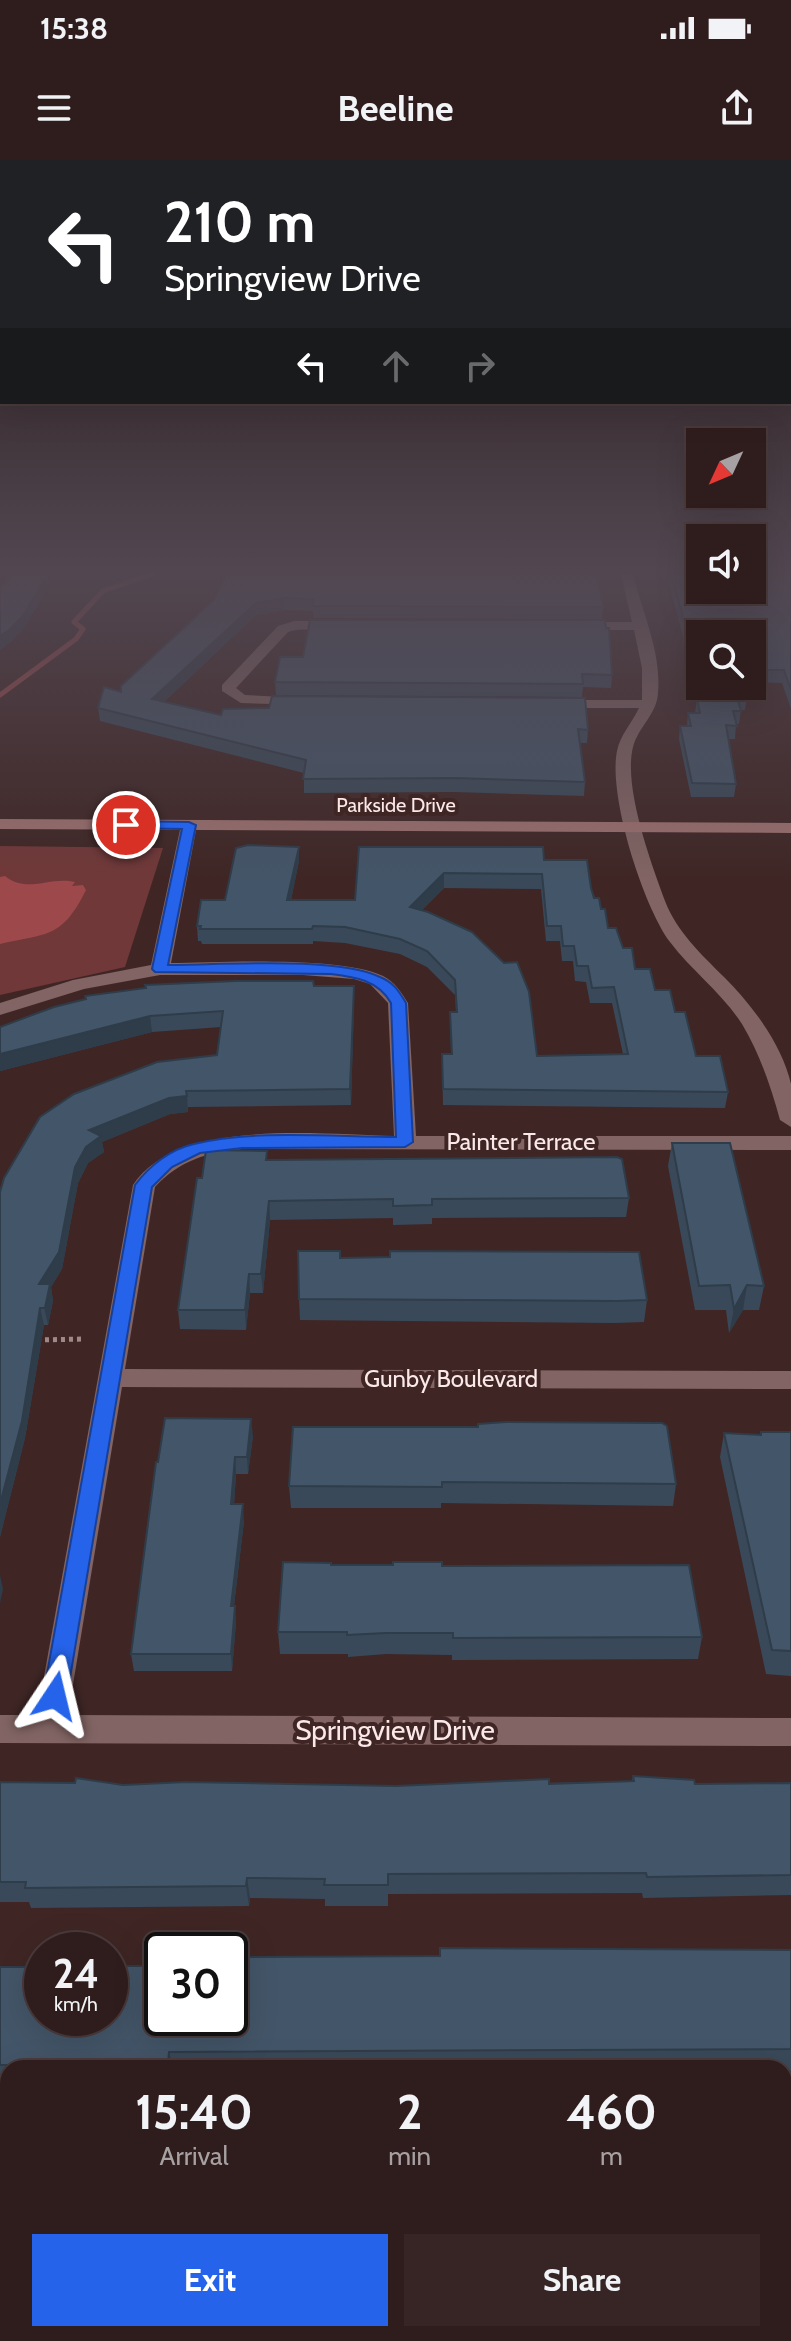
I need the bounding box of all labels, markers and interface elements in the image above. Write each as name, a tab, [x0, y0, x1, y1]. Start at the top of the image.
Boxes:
text: 15:38	[40, 10, 108, 47]
icon: menu	[32, 86, 76, 130]
text: Beeline	[337, 86, 454, 130]
icon: share	[715, 86, 759, 130]
text: 210 m	[164, 188, 315, 256]
icon: left	[32, 192, 136, 296]
text: Springview Drive	[164, 256, 421, 300]
icon: left	[290, 344, 334, 388]
icon: ahead	[374, 344, 418, 388]
icon: right	[458, 344, 502, 388]
north arrow	[686, 428, 766, 508]
map controls	[686, 428, 766, 700]
button: sound	[686, 524, 766, 604]
button: search	[686, 620, 766, 700]
pin	[92, 791, 160, 859]
street label: Parkside Drive	[336, 793, 456, 817]
icon: arrive	[104, 803, 148, 847]
street label: Painter Terrace	[446, 1127, 596, 1156]
street label: Gunby Boulevard	[364, 1364, 538, 1393]
position arrow	[13, 1654, 97, 1738]
street label: Springview Drive	[295, 1713, 495, 1747]
speed limit sign: 30	[144, 1932, 248, 2036]
text: 24	[53, 1949, 99, 1998]
text: km/h	[54, 1992, 98, 2016]
text: 15:40	[135, 2083, 253, 2141]
text: 2	[397, 2083, 422, 2141]
text: 460	[566, 2083, 657, 2141]
text: Arrival	[159, 2140, 229, 2172]
text: min	[388, 2140, 431, 2172]
text: m	[600, 2140, 623, 2172]
button: Exit	[32, 2234, 388, 2326]
button: Share	[404, 2234, 760, 2326]

